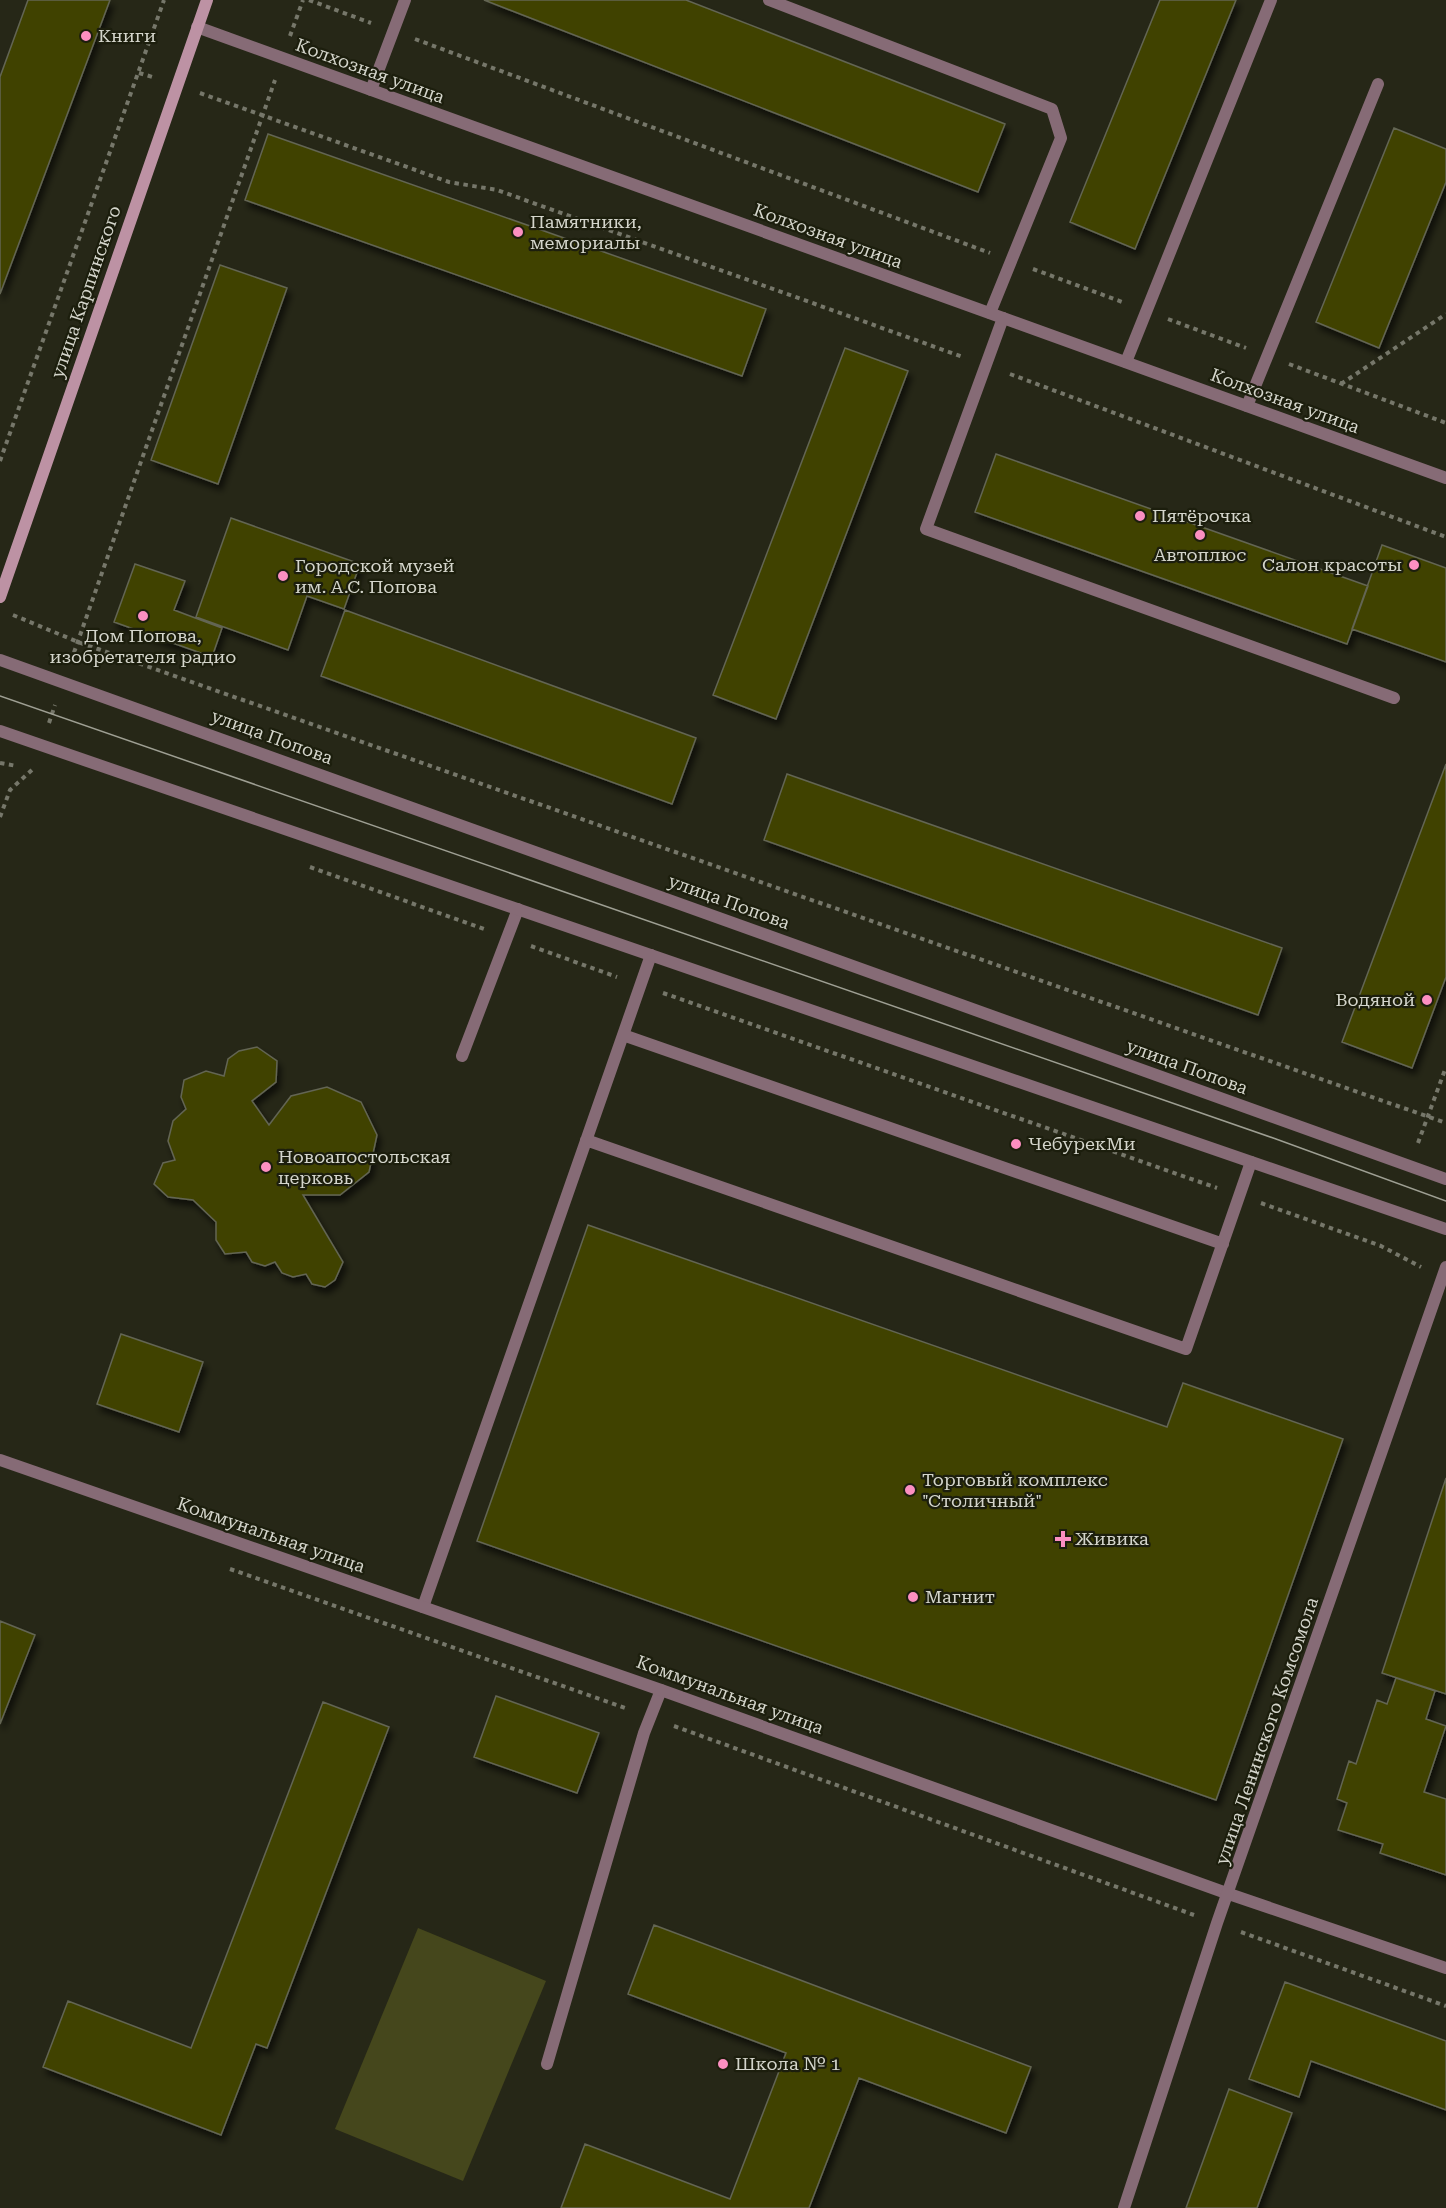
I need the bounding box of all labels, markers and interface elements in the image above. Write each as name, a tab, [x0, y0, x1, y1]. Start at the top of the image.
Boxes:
place label: Книги	[98, 25, 156, 46]
marker: Книги	[79, 29, 93, 43]
street label: Колхозная улица	[293, 34, 448, 107]
street label: Колхозная улица	[751, 199, 906, 272]
street label: улица Карпинского	[46, 203, 125, 381]
place label: Памятники, мемориалы	[530, 211, 642, 253]
marker: Памятники, мемориалы	[511, 225, 525, 239]
street label: Колхозная улица	[1208, 364, 1363, 437]
place label: Пятёрочка	[1152, 505, 1251, 526]
marker: Пятёрочка	[1133, 509, 1147, 523]
marker: Автоплюс	[1193, 528, 1207, 542]
place label: Автоплюс	[1154, 544, 1246, 565]
place label: Салон красоты	[1262, 554, 1402, 575]
place label: Городской музей им. А.С. Попова	[295, 555, 455, 597]
marker: Салон красоты	[1407, 558, 1421, 572]
marker: Городской музей им. А.С. Попова	[276, 569, 290, 583]
marker: Дом Попова, изобретателя радио	[136, 609, 150, 623]
place label: Дом Попова, изобретателя радио	[50, 625, 236, 667]
street label: улица Попова	[209, 705, 336, 768]
street label: улица Попова	[666, 870, 793, 933]
place label: Водяной	[1335, 989, 1415, 1010]
marker: Водяной	[1420, 993, 1434, 1007]
street label: улица Попова	[1124, 1035, 1251, 1098]
place label: ЧебурекМи	[1028, 1133, 1135, 1154]
marker: ЧебурекМи	[1009, 1137, 1023, 1151]
place label: Новоапостольская церковь	[278, 1146, 450, 1188]
marker: Новоапостольская церковь	[259, 1160, 273, 1174]
place label: Торговый комплекс "Столичный"	[922, 1469, 1108, 1511]
marker: Торговый комплекс "Столичный"	[903, 1483, 917, 1497]
street label: Коммунальная улица	[174, 1492, 368, 1577]
place label: Живика	[1075, 1528, 1149, 1549]
marker: Живика	[1056, 1532, 1070, 1546]
place label: Магнит	[925, 1586, 995, 1607]
marker: Магнит	[906, 1590, 920, 1604]
street label: улица Ленинского Комсомола	[1211, 1594, 1322, 1867]
street label: Коммунальная улица	[634, 1651, 827, 1738]
place label: Школа № 1	[735, 2053, 841, 2074]
marker: Школа № 1	[716, 2057, 730, 2071]

